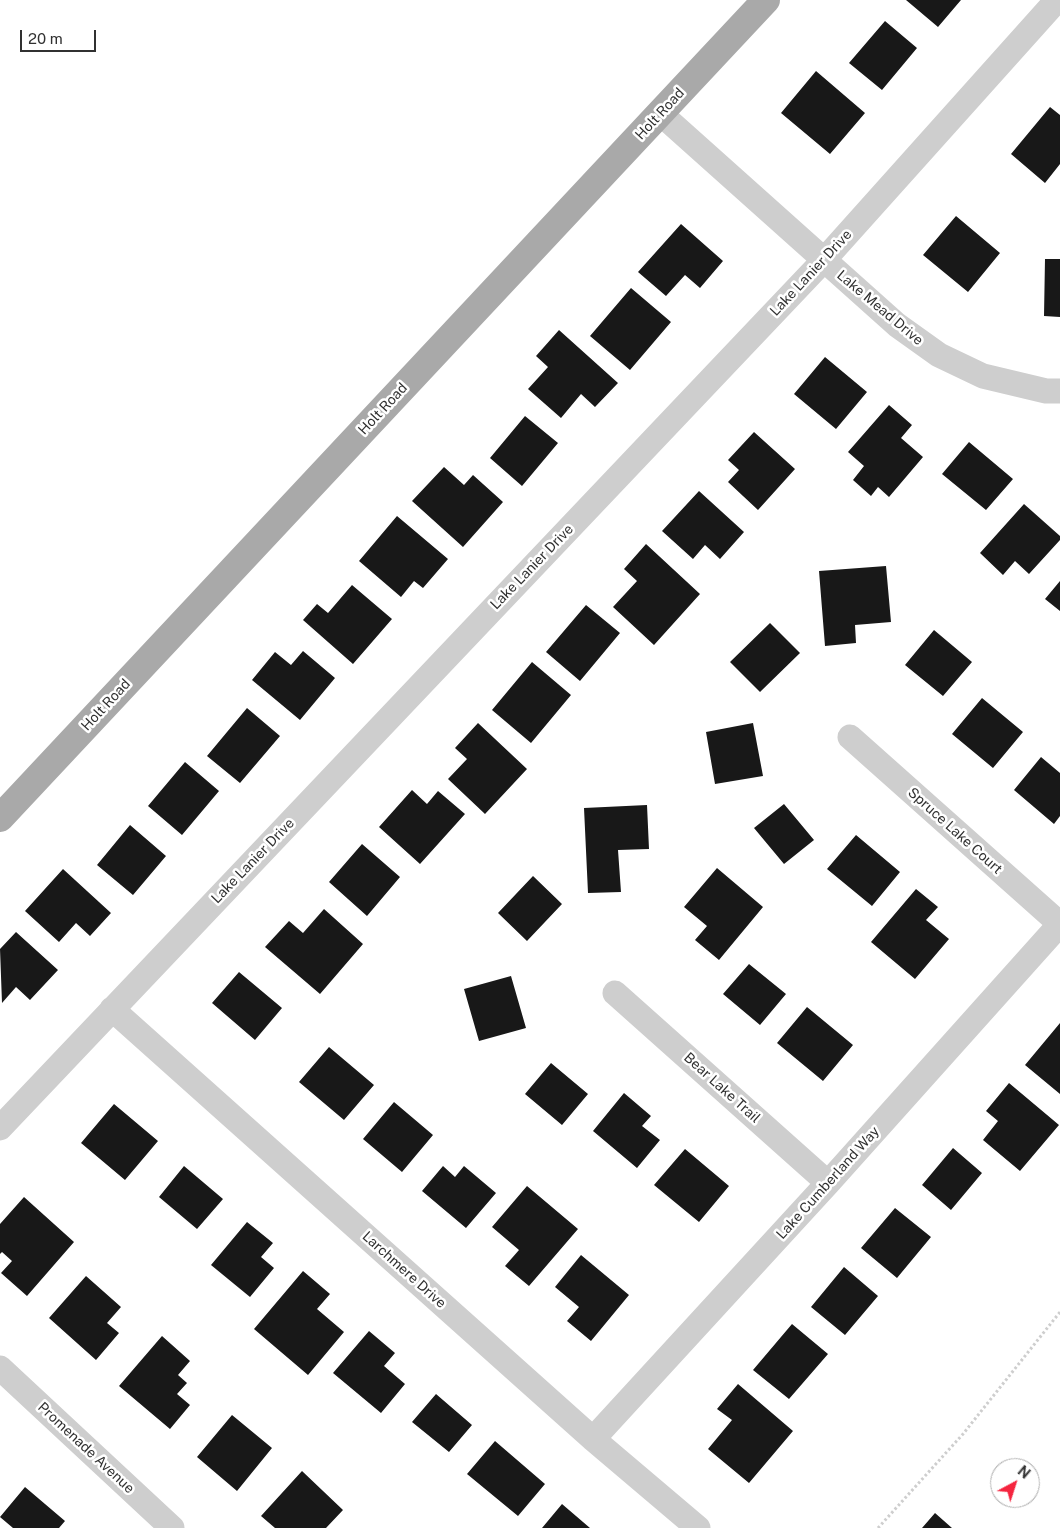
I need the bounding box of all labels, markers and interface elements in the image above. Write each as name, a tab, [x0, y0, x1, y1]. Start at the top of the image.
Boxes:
scale bar	[22, 20, 99, 52]
text: 20 m	[28, 30, 63, 47]
street label: Holt Road	[632, 85, 688, 143]
street label: Lake Lanier Drive	[767, 226, 855, 320]
street label: Lake Mead Drive	[833, 267, 927, 349]
street label: Holt Road	[355, 380, 411, 438]
street label: Lake Lanier Drive	[487, 521, 577, 613]
street label: Holt Road	[78, 676, 134, 734]
street label: Spruce Lake Court	[904, 784, 1006, 878]
street label: Lake Lanier Drive	[208, 815, 298, 907]
street label: Bear Lake Trail	[680, 1049, 764, 1127]
street label: Lake Cumberland Way	[773, 1123, 883, 1243]
street label: Larchmere Drive	[359, 1228, 449, 1312]
street label: Promenade Avenue	[34, 1399, 138, 1497]
north arrow	[990, 1458, 1040, 1508]
text: N	[1015, 1463, 1033, 1482]

